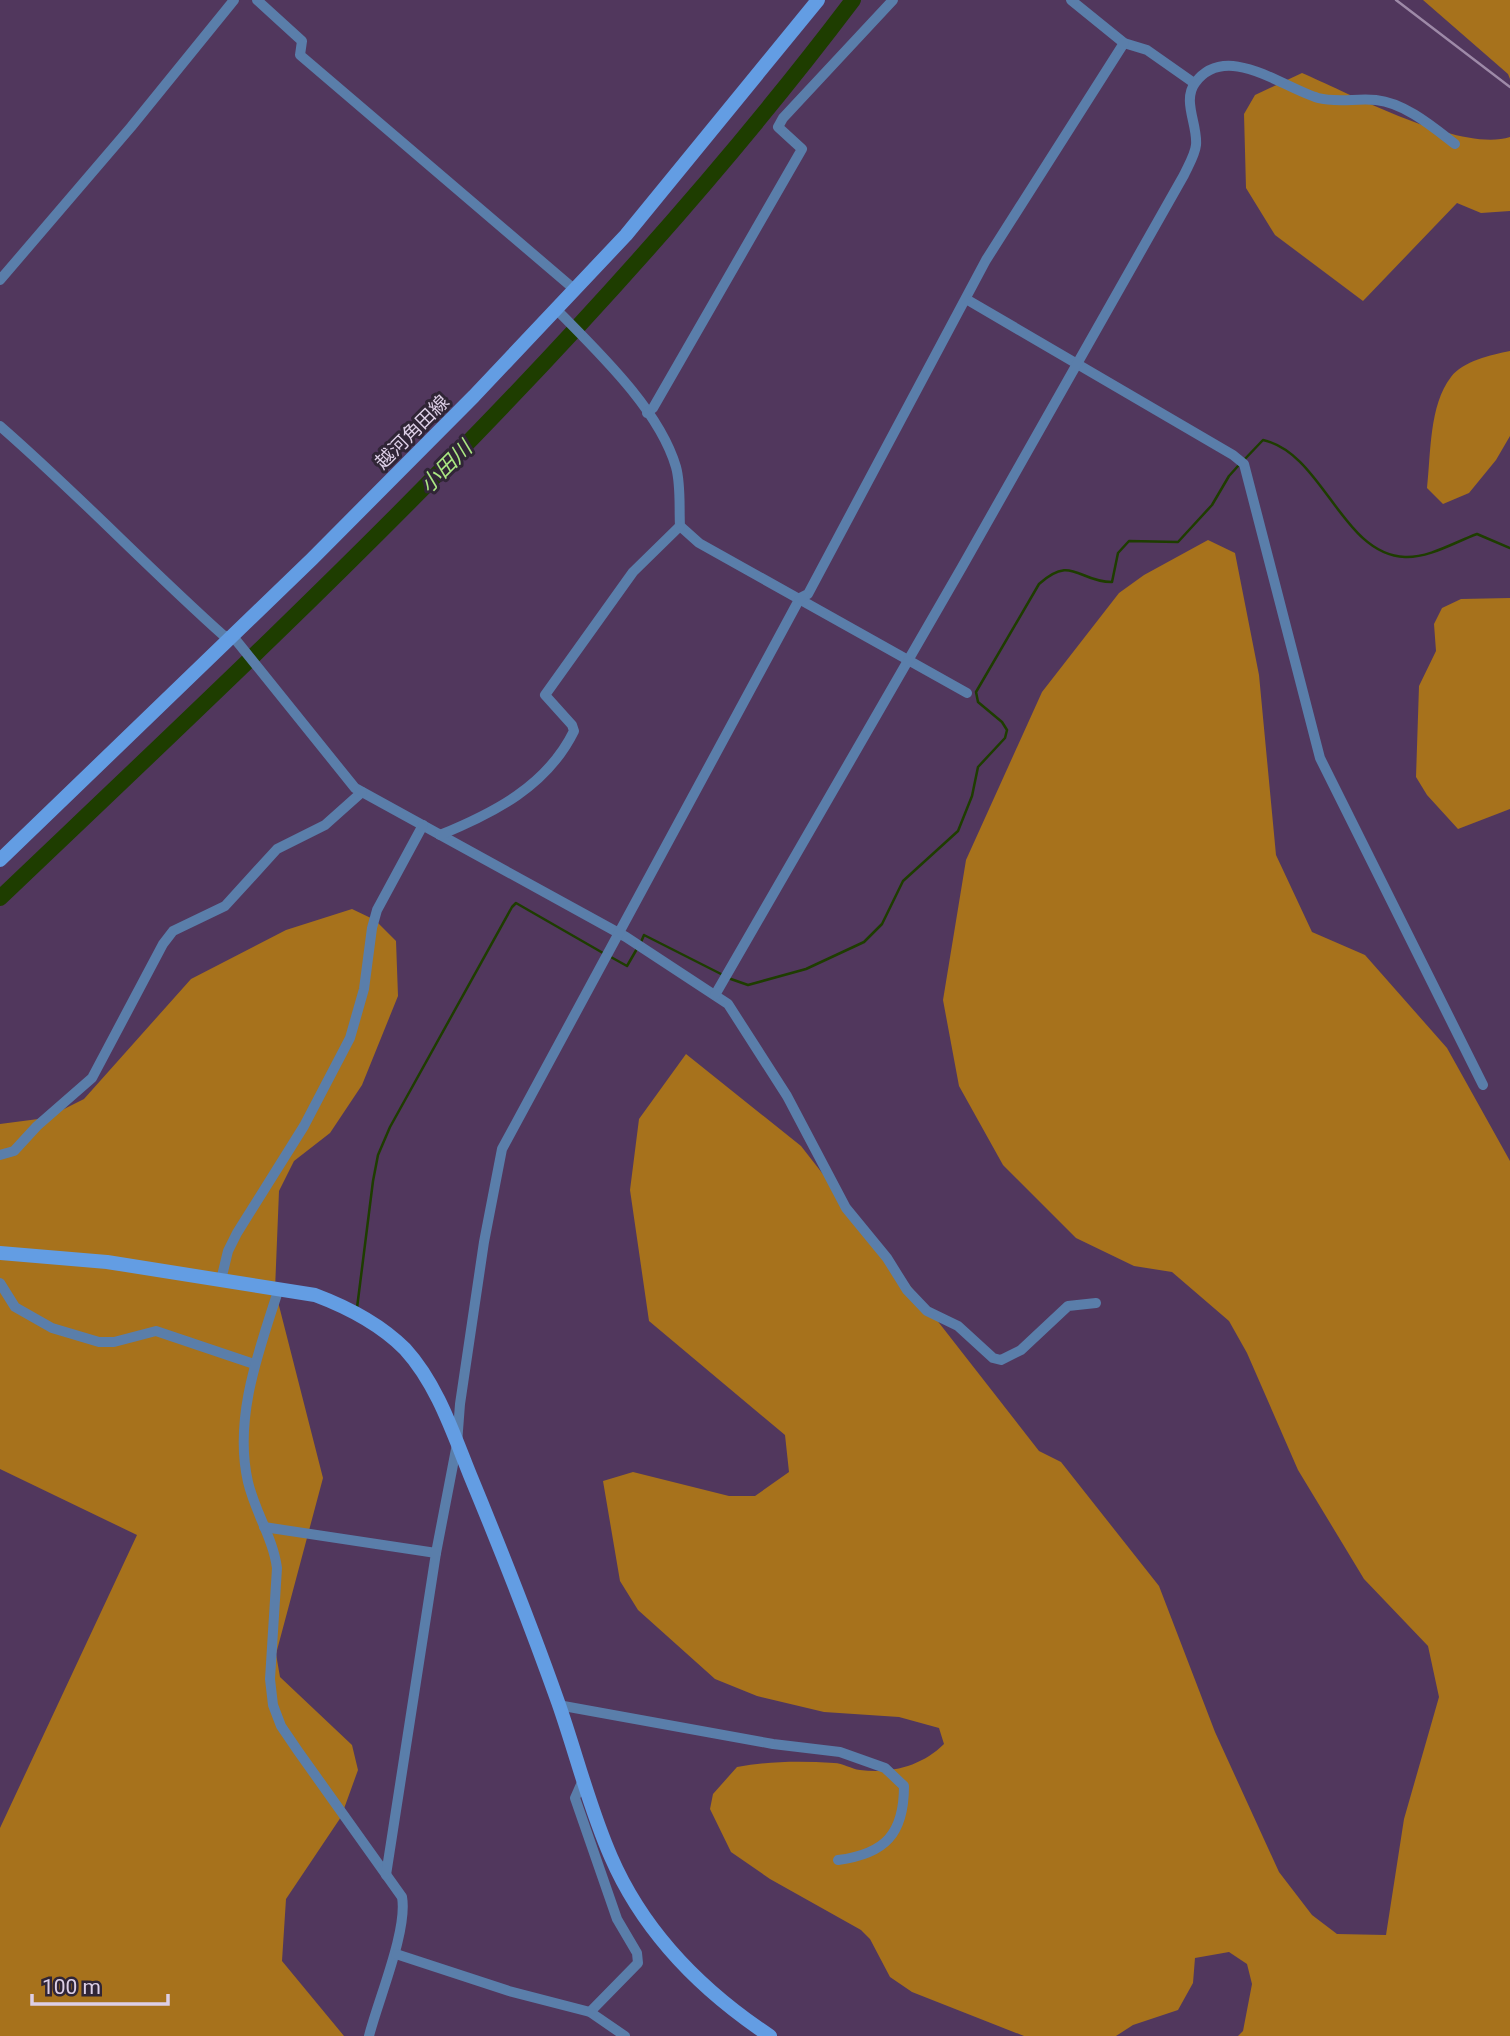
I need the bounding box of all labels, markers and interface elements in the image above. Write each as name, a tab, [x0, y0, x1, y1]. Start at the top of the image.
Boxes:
street label: 越河角田線	[370, 390, 454, 474]
water label: 小田川	[415, 435, 478, 498]
scale bar	[32, 1962, 168, 2006]
text: 100 m	[42, 1975, 101, 1999]

